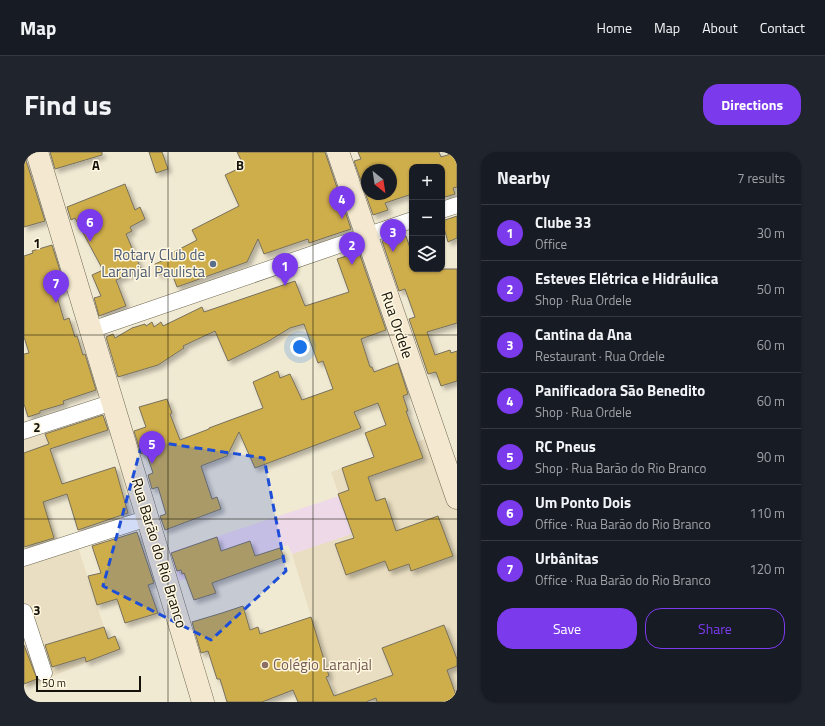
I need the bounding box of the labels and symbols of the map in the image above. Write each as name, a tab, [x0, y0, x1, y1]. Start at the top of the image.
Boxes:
text: A	[92, 155, 100, 175]
text: B	[236, 155, 244, 175]
north arrow	[361, 164, 397, 200]
pin: 4	[329, 186, 355, 219]
pin: 6	[77, 209, 103, 242]
pin: 3	[380, 219, 406, 252]
pin: 2	[339, 232, 365, 265]
text: 1	[33, 233, 41, 253]
place label: Rotary Club de Laranjal Paulista	[101, 243, 205, 283]
pin: 1	[272, 253, 298, 286]
marker: Rotary Club de Laranjal Paulista	[208, 259, 218, 269]
pin: 7	[43, 270, 69, 303]
street label: Rua Ordele	[375, 288, 420, 361]
your location	[290, 337, 310, 357]
text: 2	[33, 417, 41, 437]
pin: 5	[139, 431, 165, 464]
street label: Rua Barão do Rio Branco	[126, 475, 193, 631]
text: 3	[33, 600, 41, 620]
place label: Colégio Laranjal	[273, 653, 372, 676]
marker: Colégio Laranjal	[260, 660, 270, 670]
scale bar	[36, 674, 141, 693]

